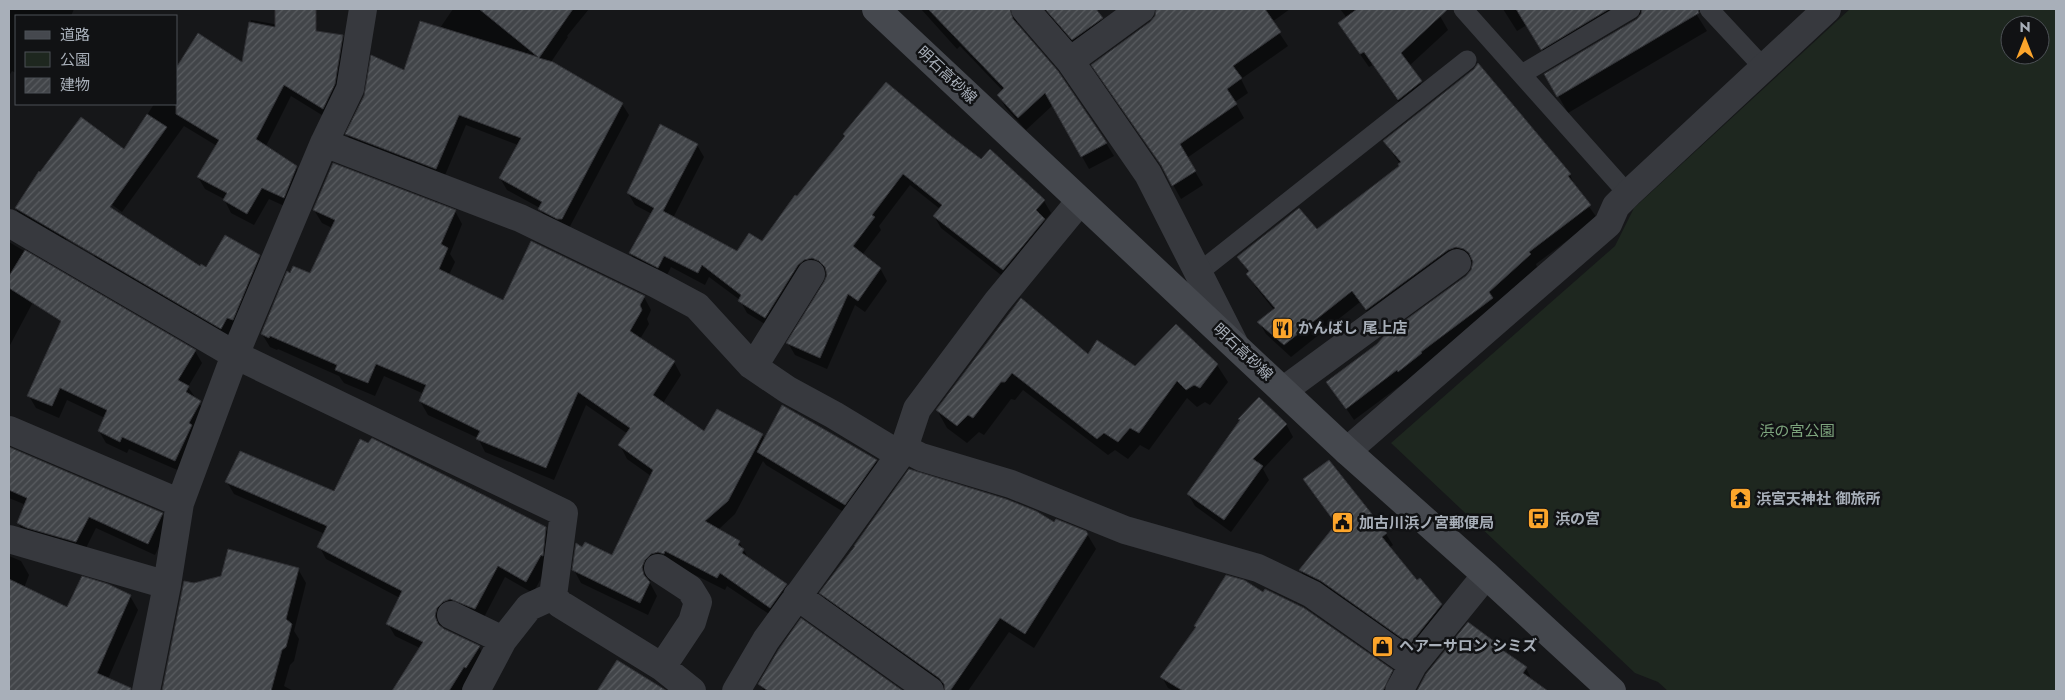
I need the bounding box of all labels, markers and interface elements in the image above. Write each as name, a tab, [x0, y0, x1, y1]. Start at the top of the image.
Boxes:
legend	[15, 15, 178, 105]
north arrow	[2000, 15, 2050, 65]
text: N	[2019, 17, 2031, 37]
text: 道路	[60, 24, 90, 46]
street label: 明石高砂線	[912, 41, 982, 109]
text: 公園	[60, 49, 90, 71]
text: 建物	[60, 74, 90, 96]
restaurant icon: かんばし 尾上店	[1270, 316, 1294, 340]
place label: かんばし 尾上店	[1298, 317, 1408, 339]
street label: 明石高砂線	[1208, 318, 1278, 386]
park label: 浜の宮公園	[1759, 420, 1835, 442]
temple icon: 浜宮天神社 御旅所	[1728, 487, 1752, 511]
place label: 浜宮天神社 御旅所	[1756, 488, 1881, 510]
bus stop icon: 浜の宮	[1527, 507, 1551, 531]
place label: 浜の宮	[1555, 508, 1600, 530]
public building icon: 加古川浜ノ宮郵便局	[1331, 511, 1355, 535]
place label: 加古川浜ノ宮郵便局	[1359, 512, 1494, 534]
shop icon: ヘアーサロン シミズ	[1371, 634, 1395, 658]
place label: ヘアーサロン シミズ	[1399, 635, 1537, 657]

